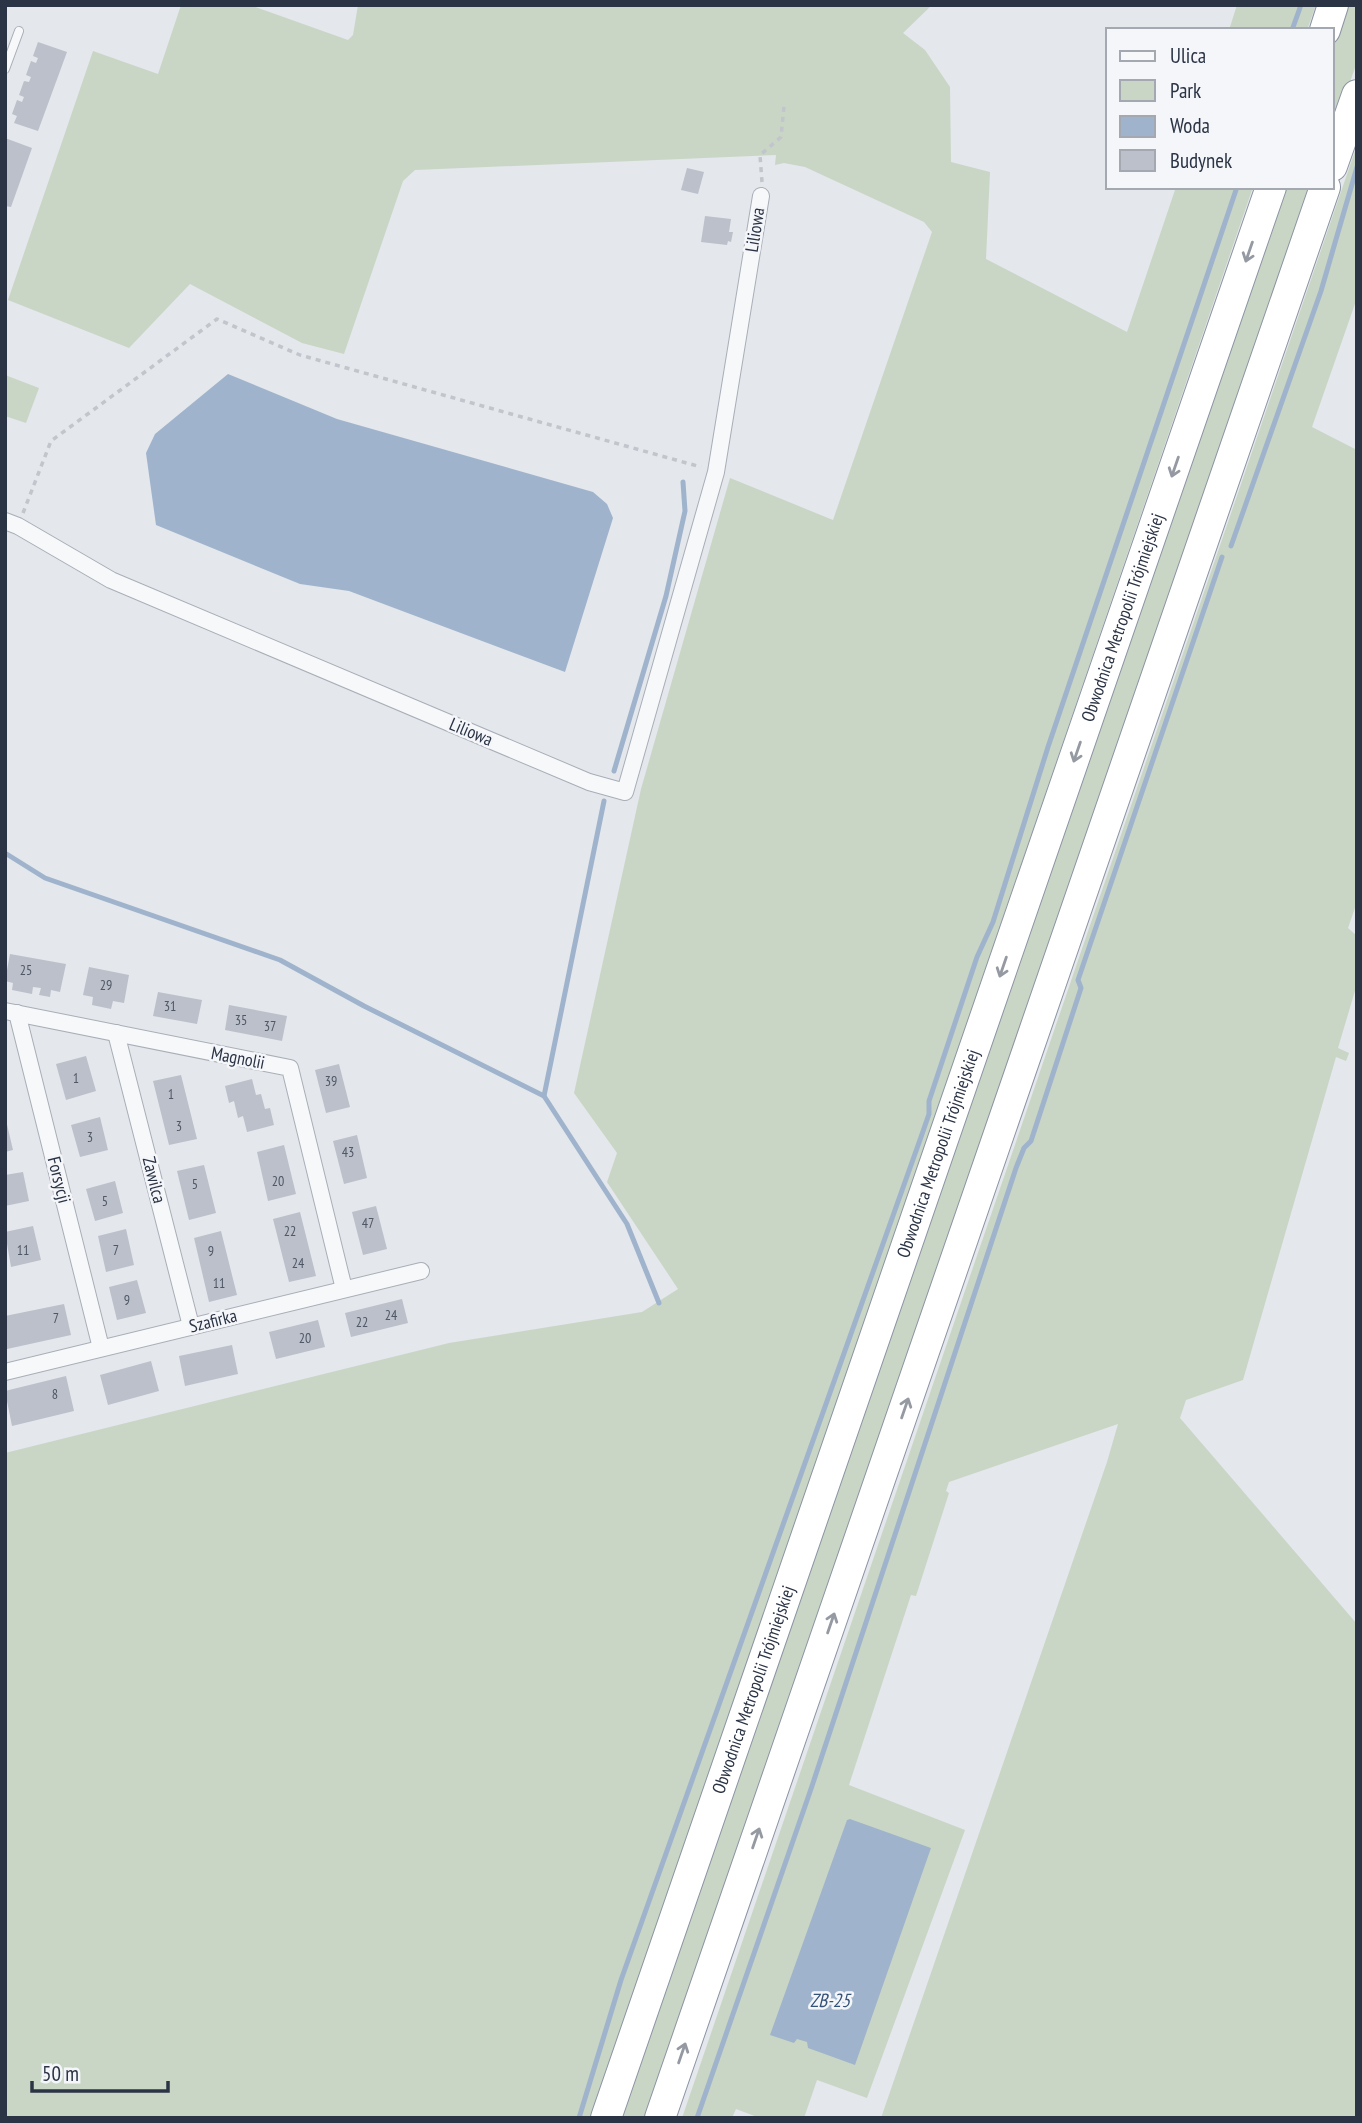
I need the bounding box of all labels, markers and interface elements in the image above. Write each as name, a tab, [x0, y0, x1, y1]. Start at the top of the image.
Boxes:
legend	[1106, 28, 1334, 189]
text: Ulica	[1170, 42, 1206, 69]
text: Park	[1170, 77, 1201, 104]
text: Woda	[1170, 112, 1210, 139]
text: Budynek	[1170, 147, 1232, 174]
street label: Liliowa	[740, 206, 769, 254]
one-way arrow	[1242, 240, 1254, 262]
one-way arrow	[1168, 456, 1181, 478]
street label: Obwodnica Metropolii Trójmiejskiej	[1076, 510, 1169, 725]
street label: Liliowa	[446, 712, 496, 751]
one-way arrow	[1070, 740, 1082, 762]
one-way arrow	[996, 955, 1008, 977]
house number: 25	[20, 961, 32, 979]
house number: 29	[100, 976, 112, 994]
house number: 31	[164, 997, 176, 1015]
house number: 35	[235, 1011, 247, 1029]
house number: 37	[264, 1017, 276, 1035]
street label: Magnolii	[209, 1041, 267, 1074]
street label: Obwodnica Metropolii Trójmiejskiej	[891, 1046, 984, 1261]
house number: 1	[73, 1069, 79, 1087]
house number: 39	[325, 1072, 337, 1090]
house number: 1	[168, 1085, 174, 1103]
house number: 3	[176, 1117, 182, 1135]
house number: 3	[87, 1128, 93, 1146]
house number: 43	[342, 1143, 354, 1161]
street label: Forsycji	[43, 1154, 76, 1206]
street label: Zawilca	[138, 1154, 171, 1206]
house number: 20	[272, 1172, 284, 1190]
house number: 5	[192, 1175, 198, 1193]
house number: 5	[102, 1192, 108, 1210]
house number: 47	[362, 1214, 374, 1232]
house number: 22	[284, 1222, 296, 1240]
house number: 11	[17, 1241, 29, 1259]
house number: 7	[113, 1241, 119, 1259]
house number: 9	[208, 1242, 214, 1260]
house number: 24	[292, 1254, 305, 1272]
house number: 11	[213, 1274, 225, 1292]
house number: 9	[124, 1291, 130, 1309]
street label: Szafirka	[187, 1304, 239, 1338]
house number: 24	[385, 1306, 398, 1324]
house number: 7	[53, 1309, 59, 1327]
house number: 22	[356, 1313, 368, 1331]
house number: 20	[299, 1329, 311, 1347]
house number: 8	[52, 1385, 58, 1403]
one-way arrow	[900, 1397, 912, 1419]
street label: Obwodnica Metropolii Trójmiejskiej	[707, 1582, 800, 1797]
one-way arrow	[825, 1612, 838, 1634]
one-way arrow	[751, 1828, 763, 1850]
water label: ZB-25	[810, 1988, 852, 2012]
one-way arrow	[677, 2043, 689, 2065]
scale bar	[32, 2050, 168, 2094]
text: 50 m	[42, 2060, 79, 2087]

